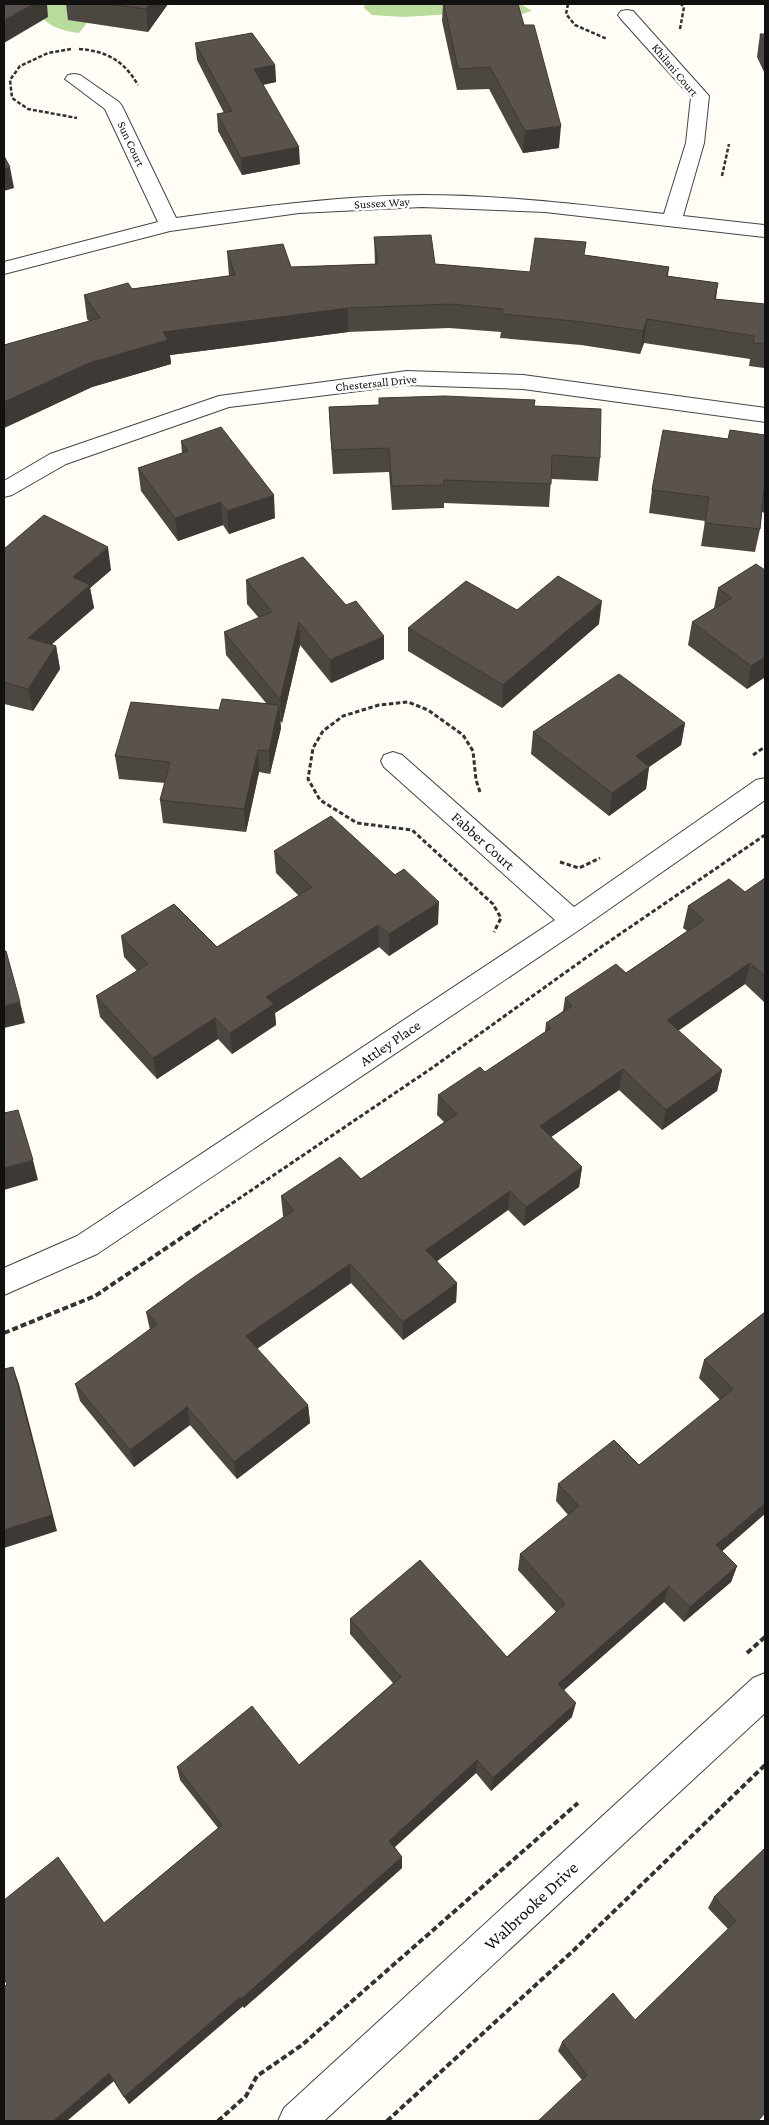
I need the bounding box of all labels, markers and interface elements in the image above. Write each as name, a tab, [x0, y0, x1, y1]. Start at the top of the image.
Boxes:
street label: Khilani Court	[649, 41, 702, 100]
street label: Sun Court	[114, 119, 148, 170]
street label: Sussex Way	[354, 195, 411, 211]
street label: Chestersall Drive	[335, 372, 417, 394]
street label: Fabber Court	[448, 809, 518, 874]
street label: Attley Place	[357, 1017, 424, 1070]
street label: Walbrooke Drive	[480, 1857, 582, 1955]

